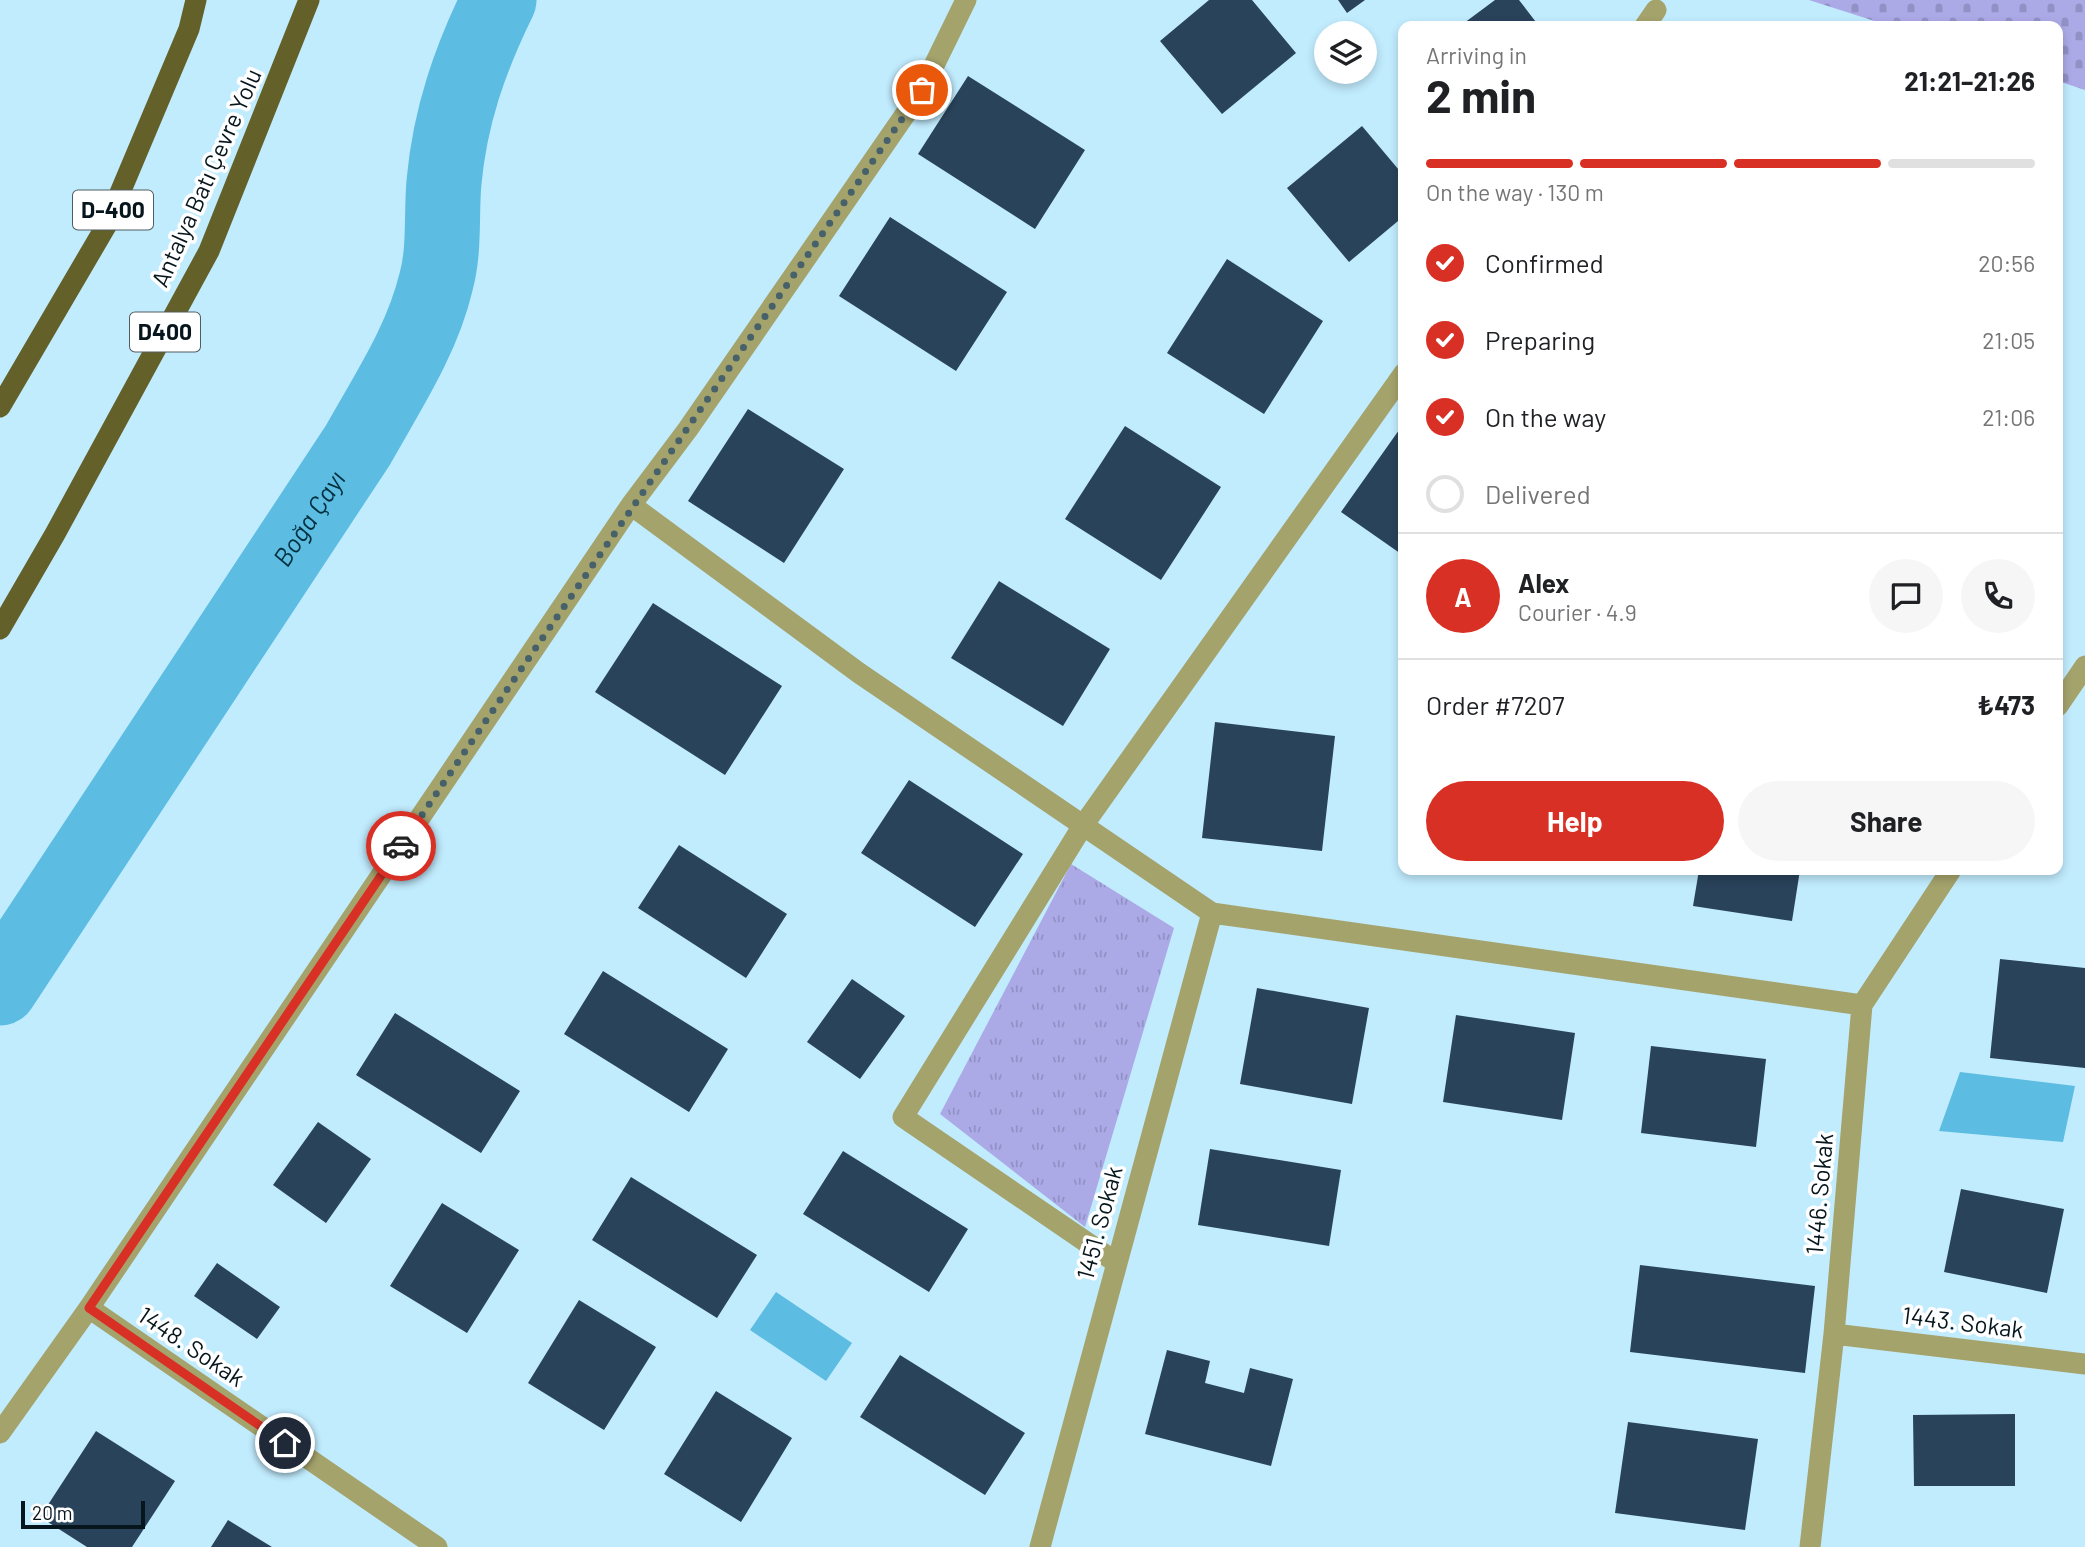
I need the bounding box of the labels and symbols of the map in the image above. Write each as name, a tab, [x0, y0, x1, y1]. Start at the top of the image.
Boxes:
pin	[892, 60, 952, 120]
street label: Antalya Batı Çevre Yolu	[144, 64, 267, 291]
road number: D-400	[73, 190, 153, 230]
road number: D400	[130, 312, 200, 352]
water label: Boğa Çayı	[266, 464, 351, 571]
courier	[366, 811, 436, 881]
street label: 1446. Sokak	[1799, 1132, 1838, 1256]
street label: 1451. Sokak	[1069, 1163, 1128, 1283]
street label: 1448. Sokak	[133, 1300, 251, 1392]
street label: 1443. Sokak	[1901, 1300, 2025, 1343]
pin	[255, 1413, 315, 1473]
scale bar	[21, 1498, 145, 1530]

